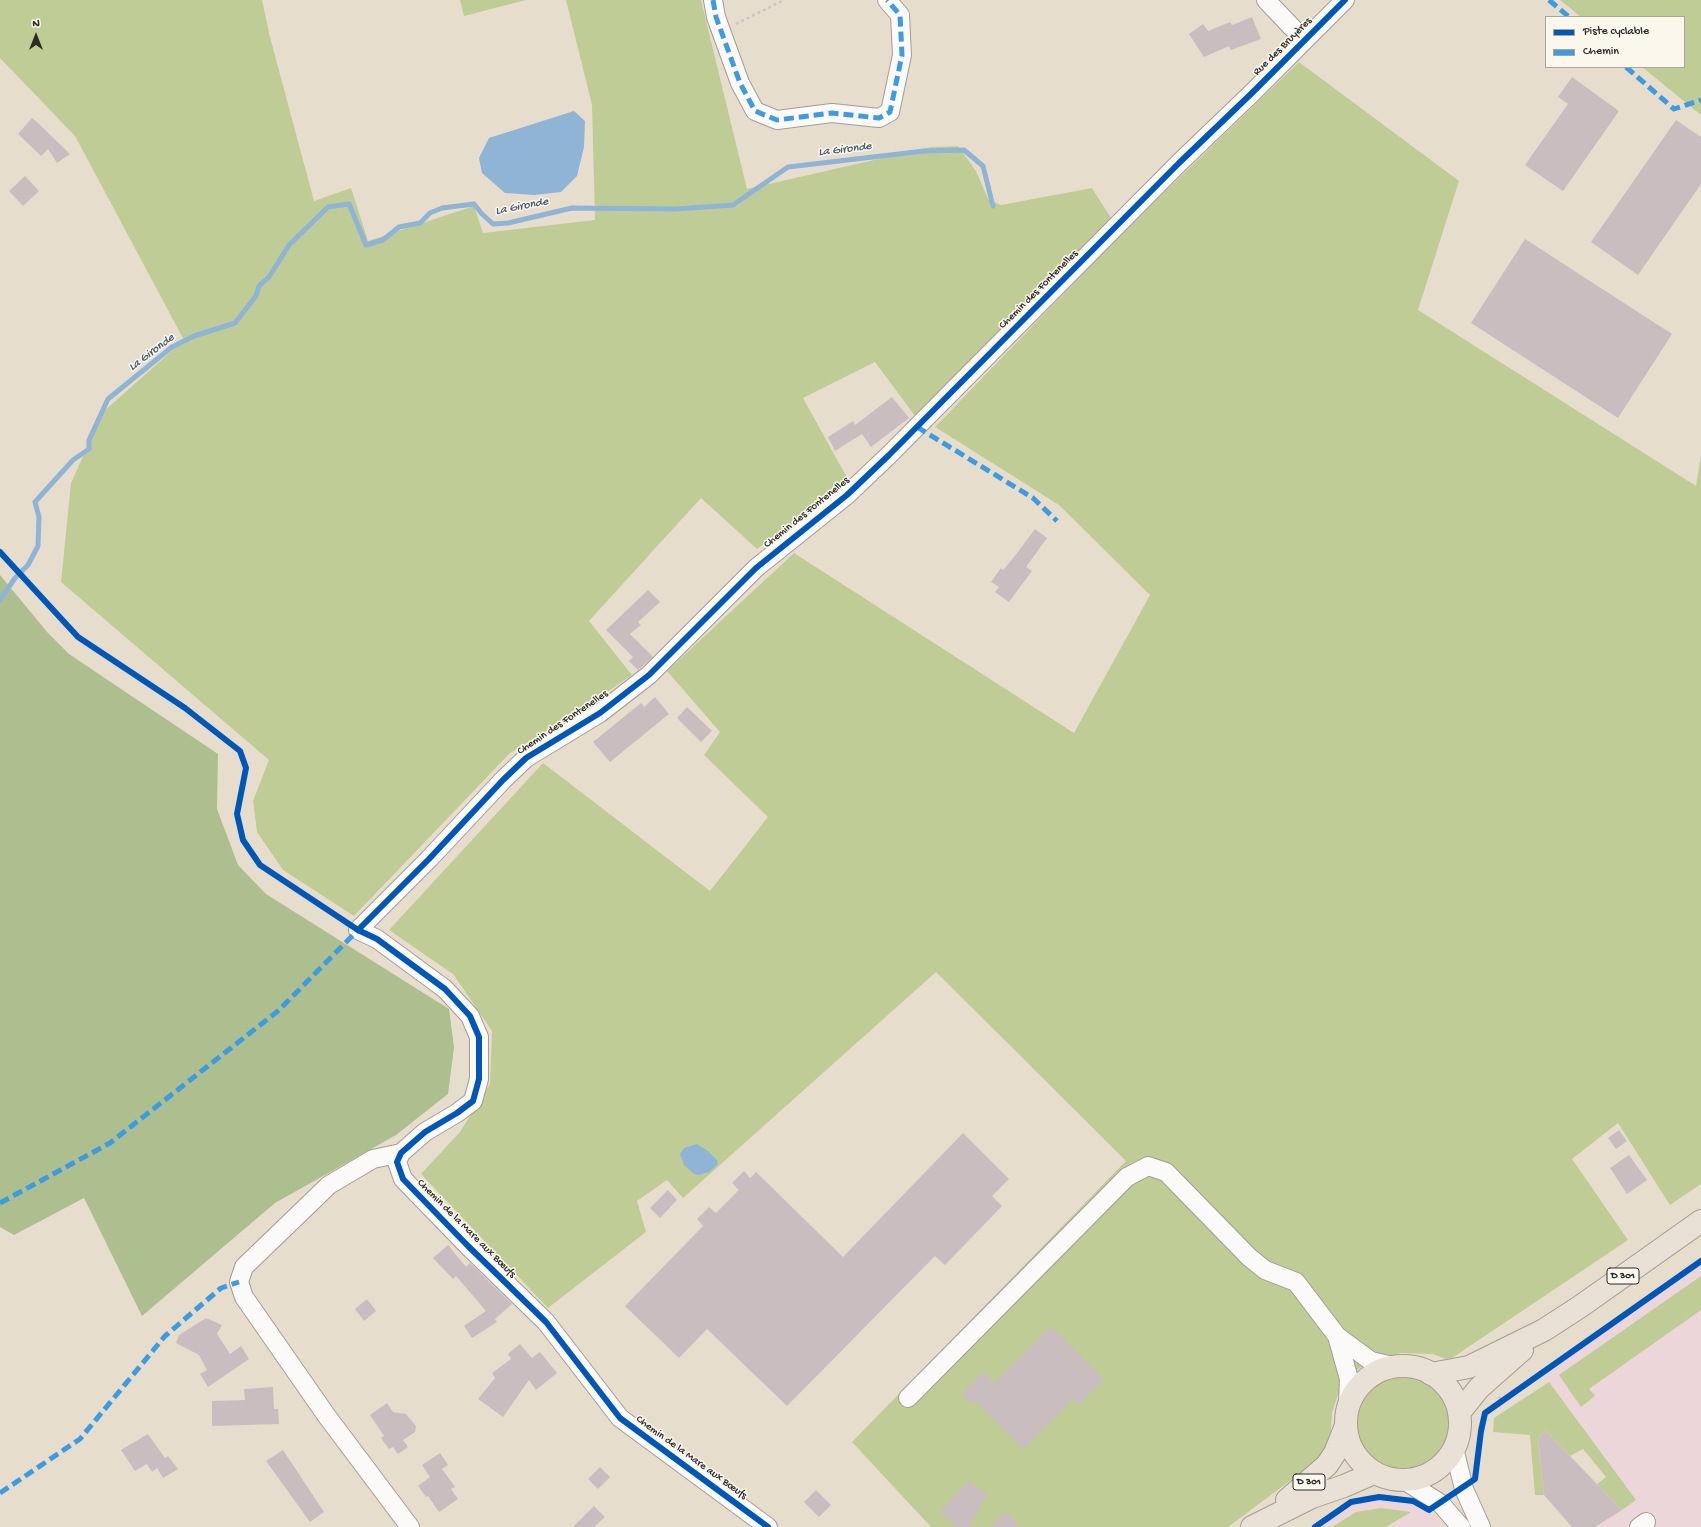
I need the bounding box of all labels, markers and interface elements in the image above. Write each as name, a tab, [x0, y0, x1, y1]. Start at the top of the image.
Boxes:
street label: Rue des Bruyères	[1251, 15, 1315, 79]
north arrow	[16, 16, 56, 56]
legend	[1545, 16, 1685, 68]
text: N	[32, 18, 40, 30]
text: Piste cyclable	[1583, 25, 1649, 39]
text: Chemin	[1583, 45, 1619, 59]
water label: La Gironde	[818, 140, 872, 160]
water label: La Gironde	[494, 195, 550, 219]
street label: Chemin des Fontenelles	[997, 248, 1081, 332]
water label: La Gironde	[126, 331, 178, 375]
street label: Chemin des Fontenelles	[761, 474, 853, 552]
street label: Chemin des Fontenelles	[515, 688, 611, 758]
street label: Chemin de la Mare aux Bœufs	[414, 1177, 518, 1281]
road number: D 301	[1607, 1268, 1639, 1284]
street label: Chemin de la Mare aux Bœufs	[633, 1413, 749, 1503]
road number: D 301	[1293, 1474, 1325, 1490]

